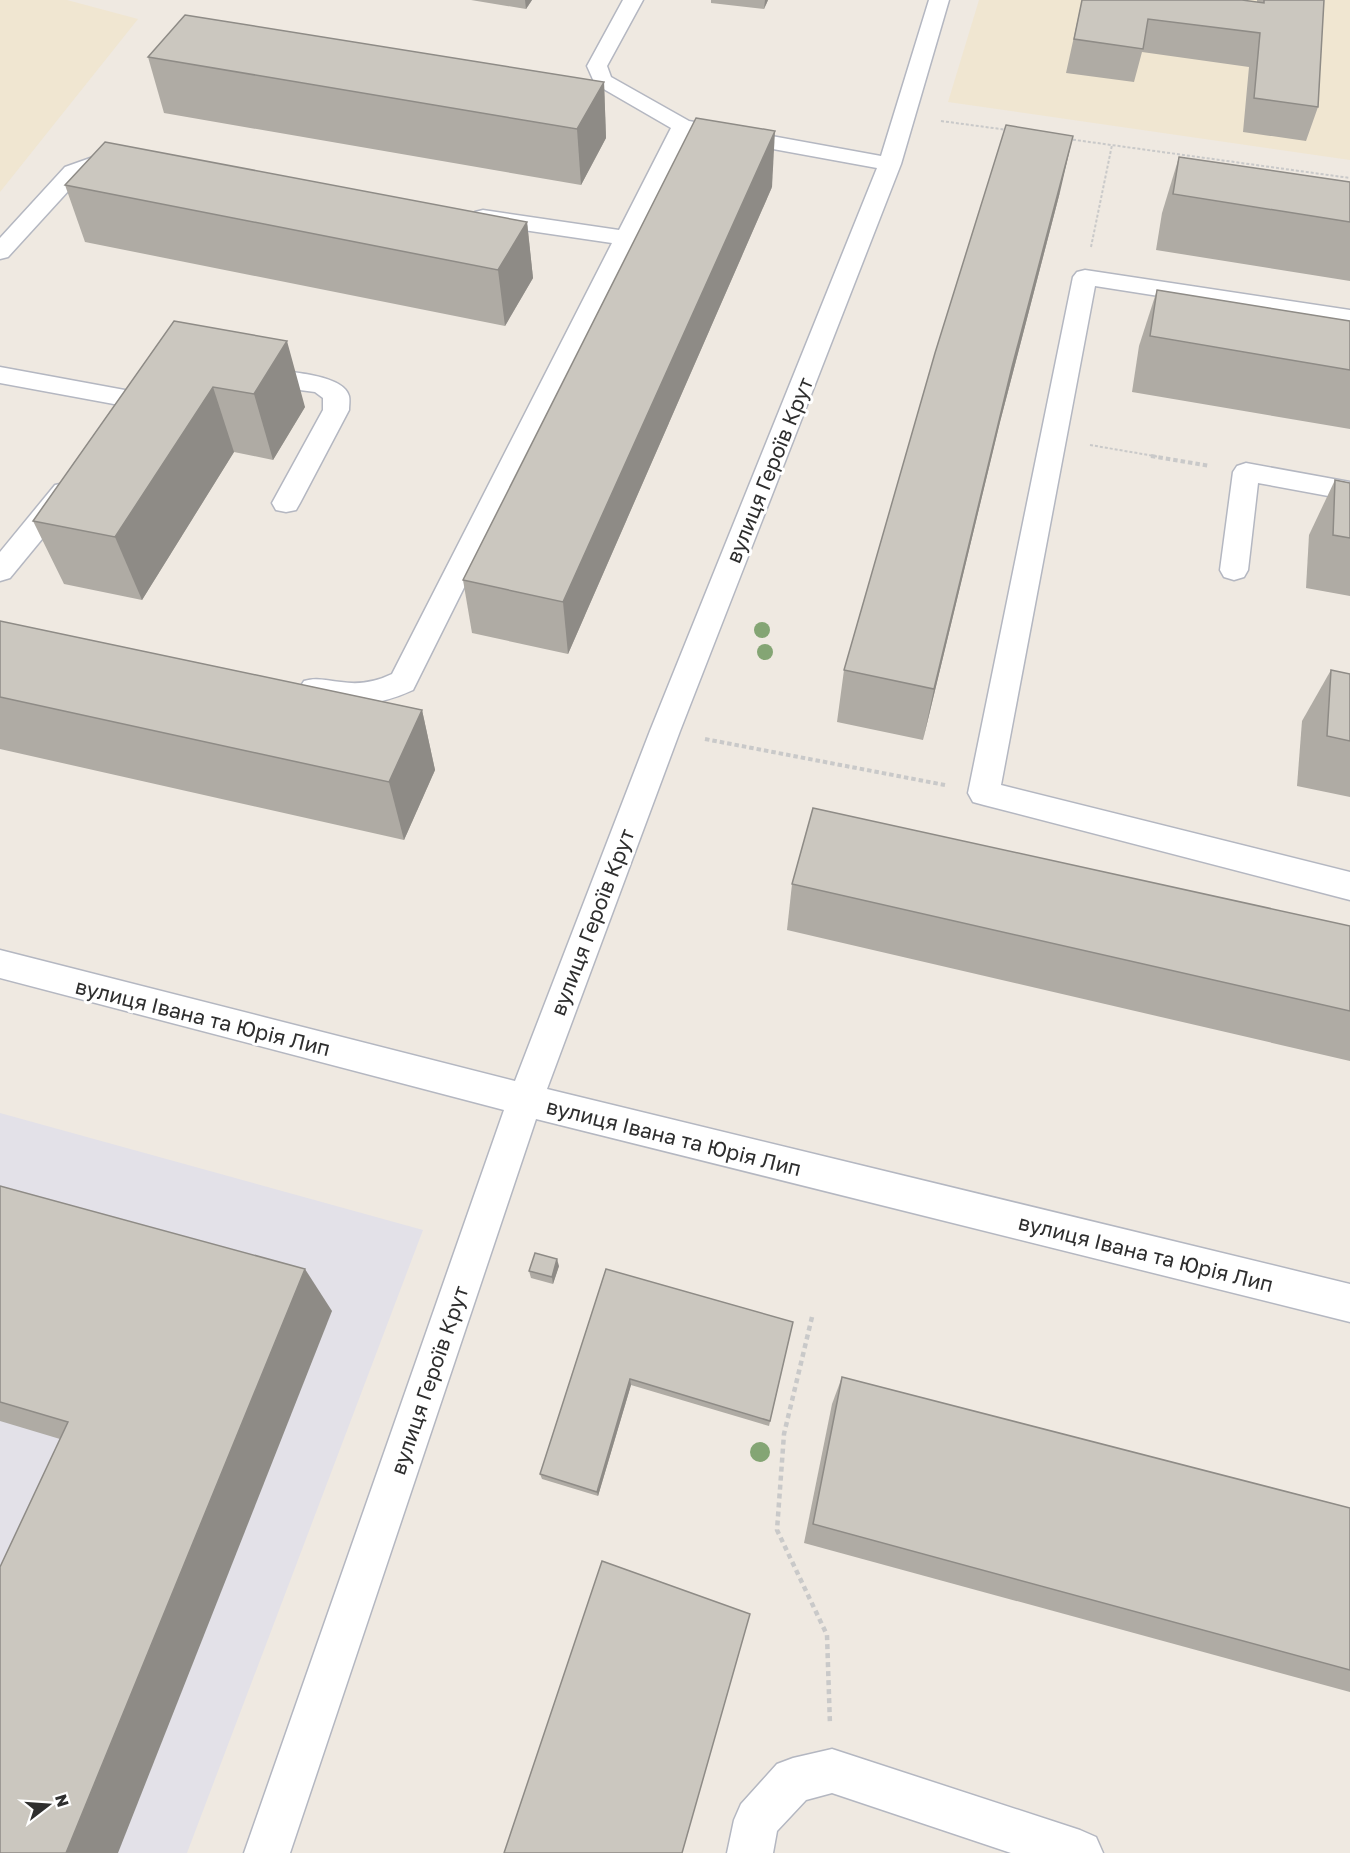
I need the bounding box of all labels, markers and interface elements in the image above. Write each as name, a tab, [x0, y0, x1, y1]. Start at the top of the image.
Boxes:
street label: вулиця Героїв Крут	[720, 373, 818, 567]
street label: вулиця Героїв Крут	[544, 825, 640, 1019]
street label: вулиця Івана та Юрія Лип	[73, 973, 333, 1061]
street label: вулиця Івана та Юрія Лип	[544, 1093, 804, 1181]
street label: вулиця Івана та Юрія Лип	[1016, 1209, 1276, 1297]
street label: вулиця Героїв Крут	[384, 1282, 474, 1478]
north arrow	[18, 1775, 78, 1835]
text: N	[51, 1792, 74, 1809]

